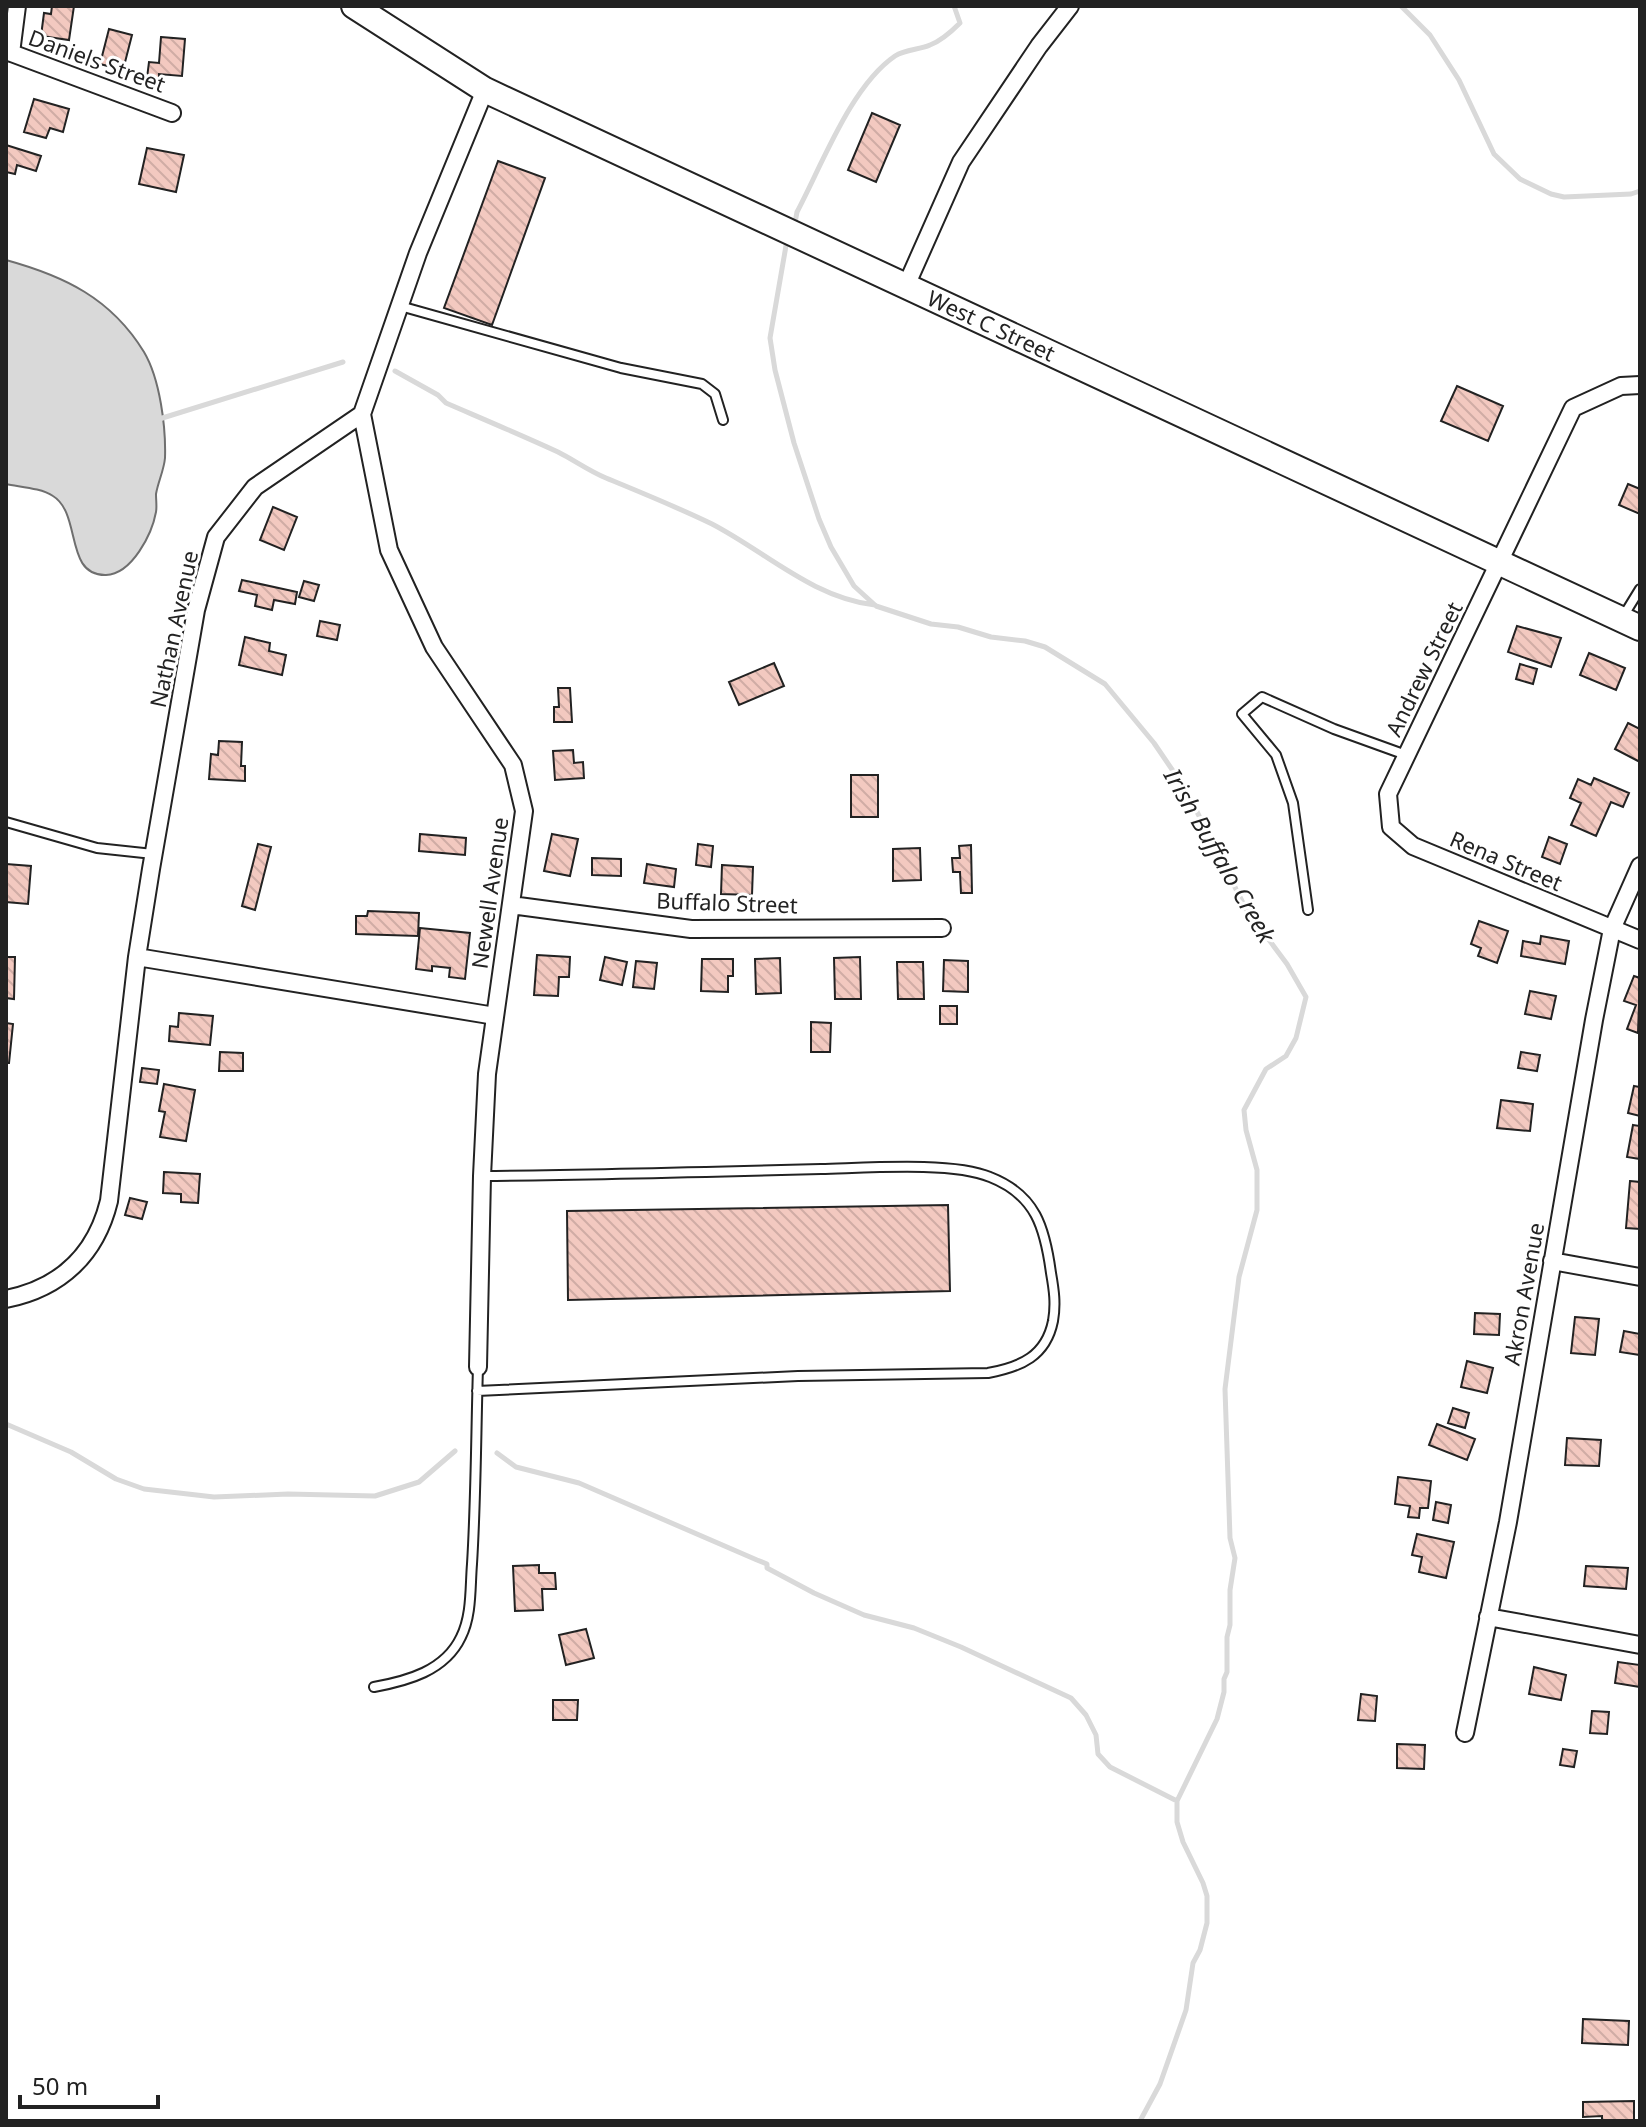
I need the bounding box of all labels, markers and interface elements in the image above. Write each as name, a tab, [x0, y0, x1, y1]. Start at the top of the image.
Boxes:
street label: Daniels Street	[25, 21, 170, 99]
street label: West C Street	[923, 282, 1060, 368]
street label: Nathan Avenue	[142, 548, 204, 710]
street label: Andrew Street	[1378, 596, 1469, 741]
water label: Irish Buffalo Creek	[1156, 761, 1284, 949]
street label: Newell Avenue	[464, 815, 514, 971]
street label: Rena Street	[1446, 823, 1567, 897]
street label: Buffalo Street	[656, 885, 798, 919]
street label: Akron Avenue	[1496, 1220, 1550, 1367]
scale bar	[20, 2059, 158, 2109]
text: 50 m	[32, 2069, 88, 2102]

